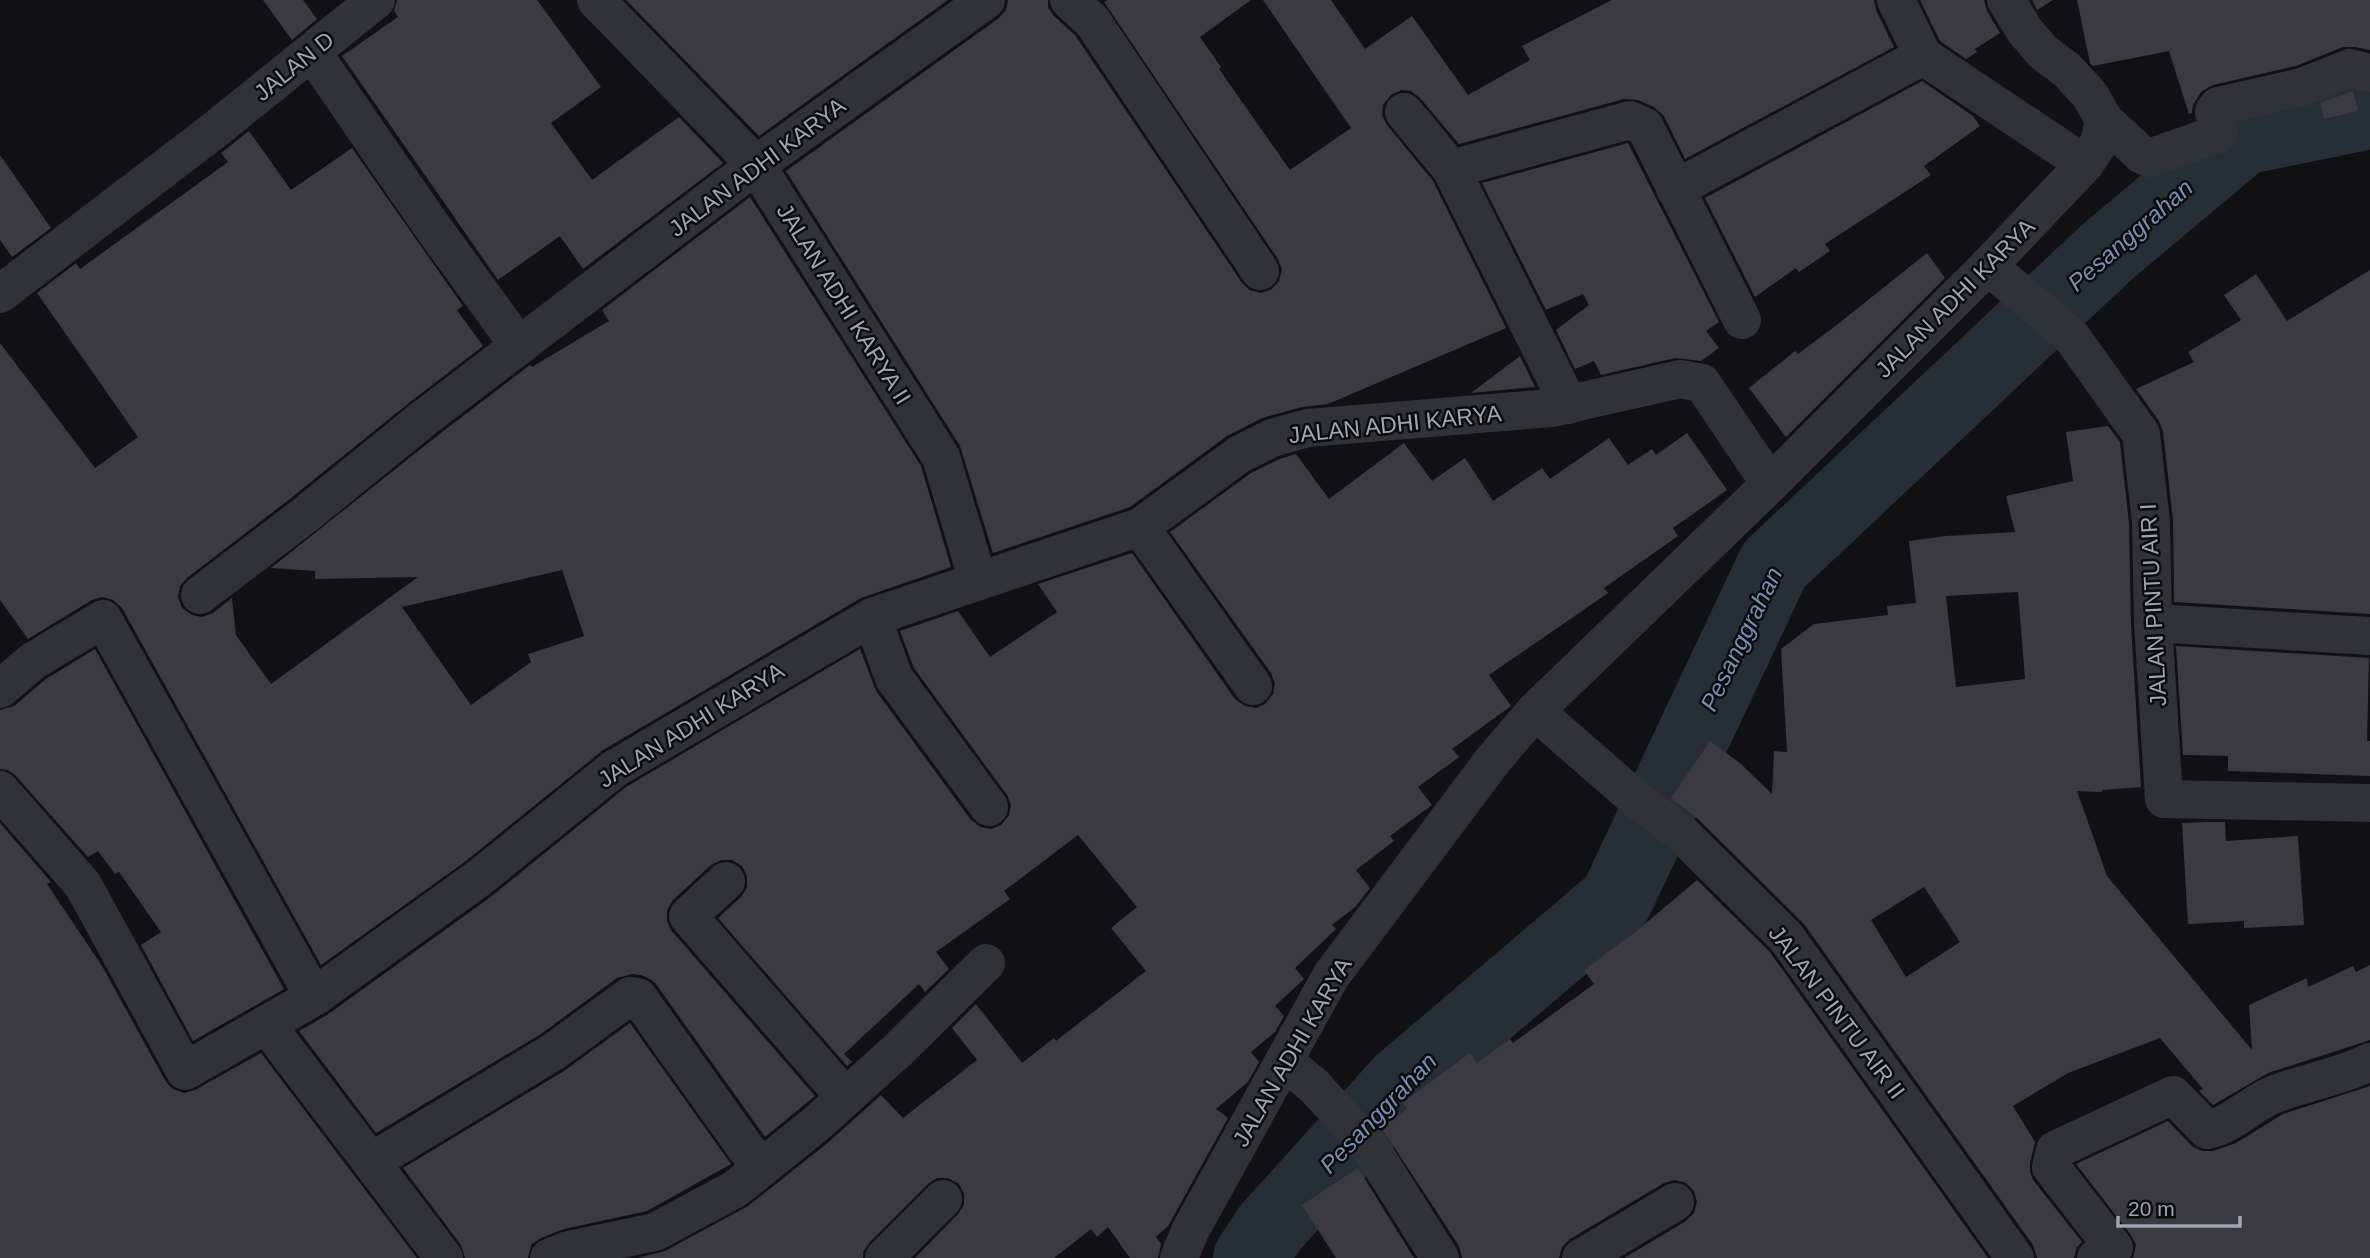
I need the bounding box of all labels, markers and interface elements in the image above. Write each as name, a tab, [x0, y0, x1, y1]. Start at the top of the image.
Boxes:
street label: JALAN D	[249, 26, 339, 106]
street label: JALAN ADHI KARYA	[664, 92, 851, 242]
water label: Pesanggrahan	[2062, 174, 2198, 296]
street label: JALAN ADHI KARYA II	[772, 199, 916, 409]
street label: JALAN ADHI KARYA	[1870, 213, 2040, 383]
street label: JALAN ADHI KARYA	[1287, 400, 1503, 448]
street label: JALAN PINTU AIR I	[2135, 503, 2171, 707]
water label: Pesanggrahan	[1695, 563, 1787, 715]
street label: JALAN ADHI KARYA	[593, 657, 789, 793]
street label: JALAN PINTU AIR II	[1764, 920, 1910, 1104]
street label: JALAN ADHI KARYA	[1227, 952, 1357, 1151]
water label: Pesanggrahan	[1314, 1047, 1442, 1179]
scale bar	[2118, 1184, 2240, 1228]
text: 20 m	[2128, 1197, 2175, 1220]

